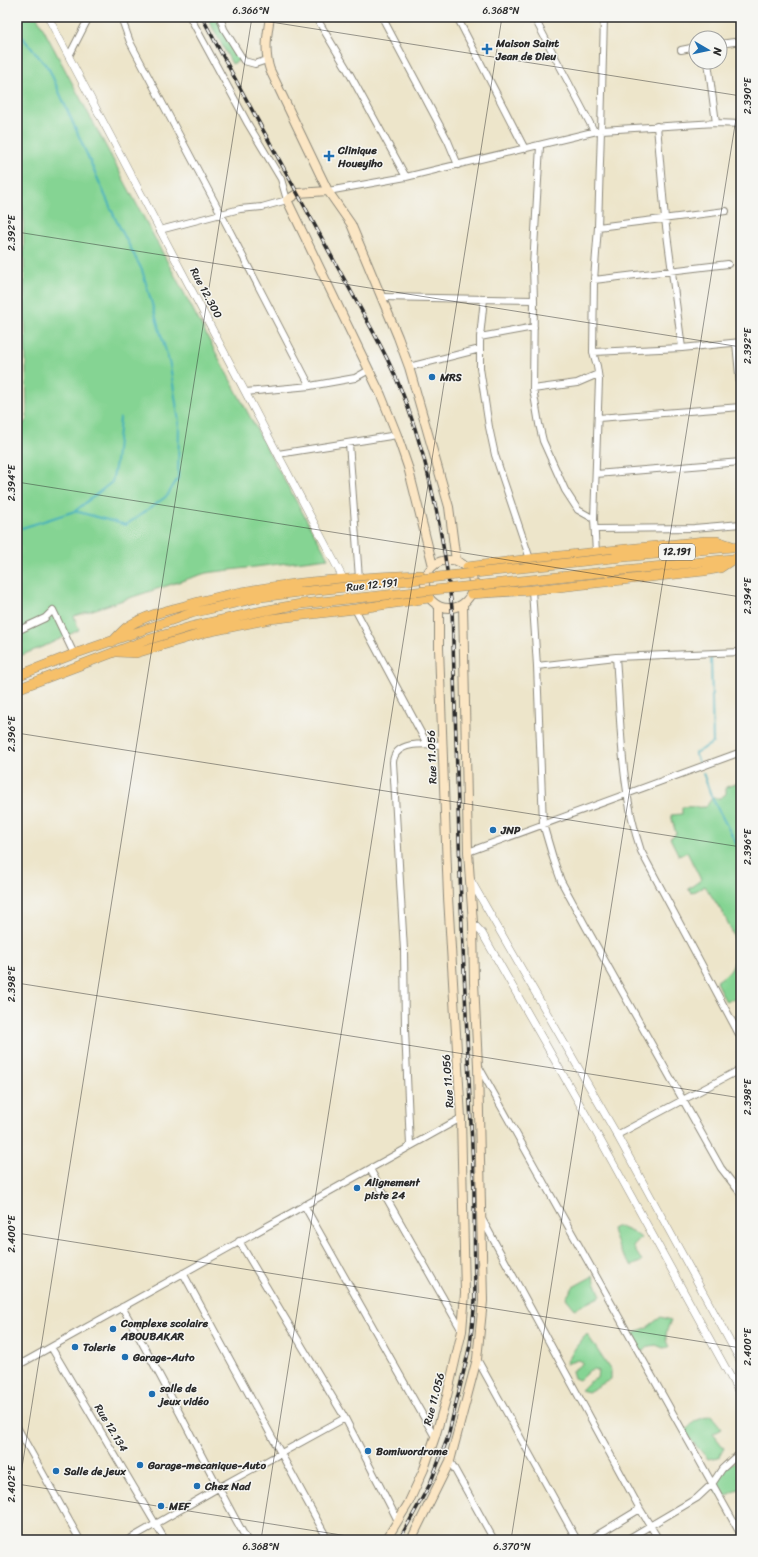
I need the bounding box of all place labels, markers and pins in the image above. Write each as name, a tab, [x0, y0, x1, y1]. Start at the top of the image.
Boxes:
place label: Maison Saint Jean de Dieu	[495, 34, 559, 66]
marker: Maison Saint Jean de Dieu	[481, 43, 493, 55]
place label: Clinique Houeyiho	[337, 141, 383, 173]
marker: Clinique Houeyiho	[323, 150, 335, 162]
place label: MRS	[439, 368, 462, 387]
marker: MRS	[427, 372, 437, 382]
place label: JNP	[500, 821, 521, 840]
marker: JNP	[488, 825, 498, 835]
place label: Alignement piste 24	[364, 1173, 421, 1205]
marker: Alignement piste 24	[352, 1183, 362, 1193]
place label: Complexe scolaire ABOUBAKAR	[120, 1314, 209, 1346]
marker: Complexe scolaire ABOUBAKAR	[108, 1324, 118, 1334]
place label: Tolerie	[83, 1338, 116, 1357]
marker: Tolerie	[70, 1342, 80, 1352]
place label: Garage-Auto	[132, 1348, 195, 1367]
marker: Garage-Auto	[120, 1352, 130, 1362]
place label: salle de jeux vidéo	[157, 1379, 209, 1411]
marker: salle de jeux vidéo	[147, 1389, 157, 1399]
place label: Bomiwordrome	[376, 1442, 448, 1461]
marker: Bomiwordrome	[363, 1446, 373, 1456]
place label: Garage-mecanique-Auto	[147, 1456, 266, 1475]
marker: Garage-mecanique-Auto	[135, 1460, 145, 1470]
place label: Salle de jeux	[63, 1462, 126, 1481]
marker: Salle de jeux	[51, 1466, 61, 1476]
place label: Chez Nad	[204, 1477, 252, 1496]
marker: Chez Nad	[192, 1481, 202, 1491]
place label: MEF	[168, 1497, 191, 1516]
marker: MEF	[156, 1501, 166, 1511]

